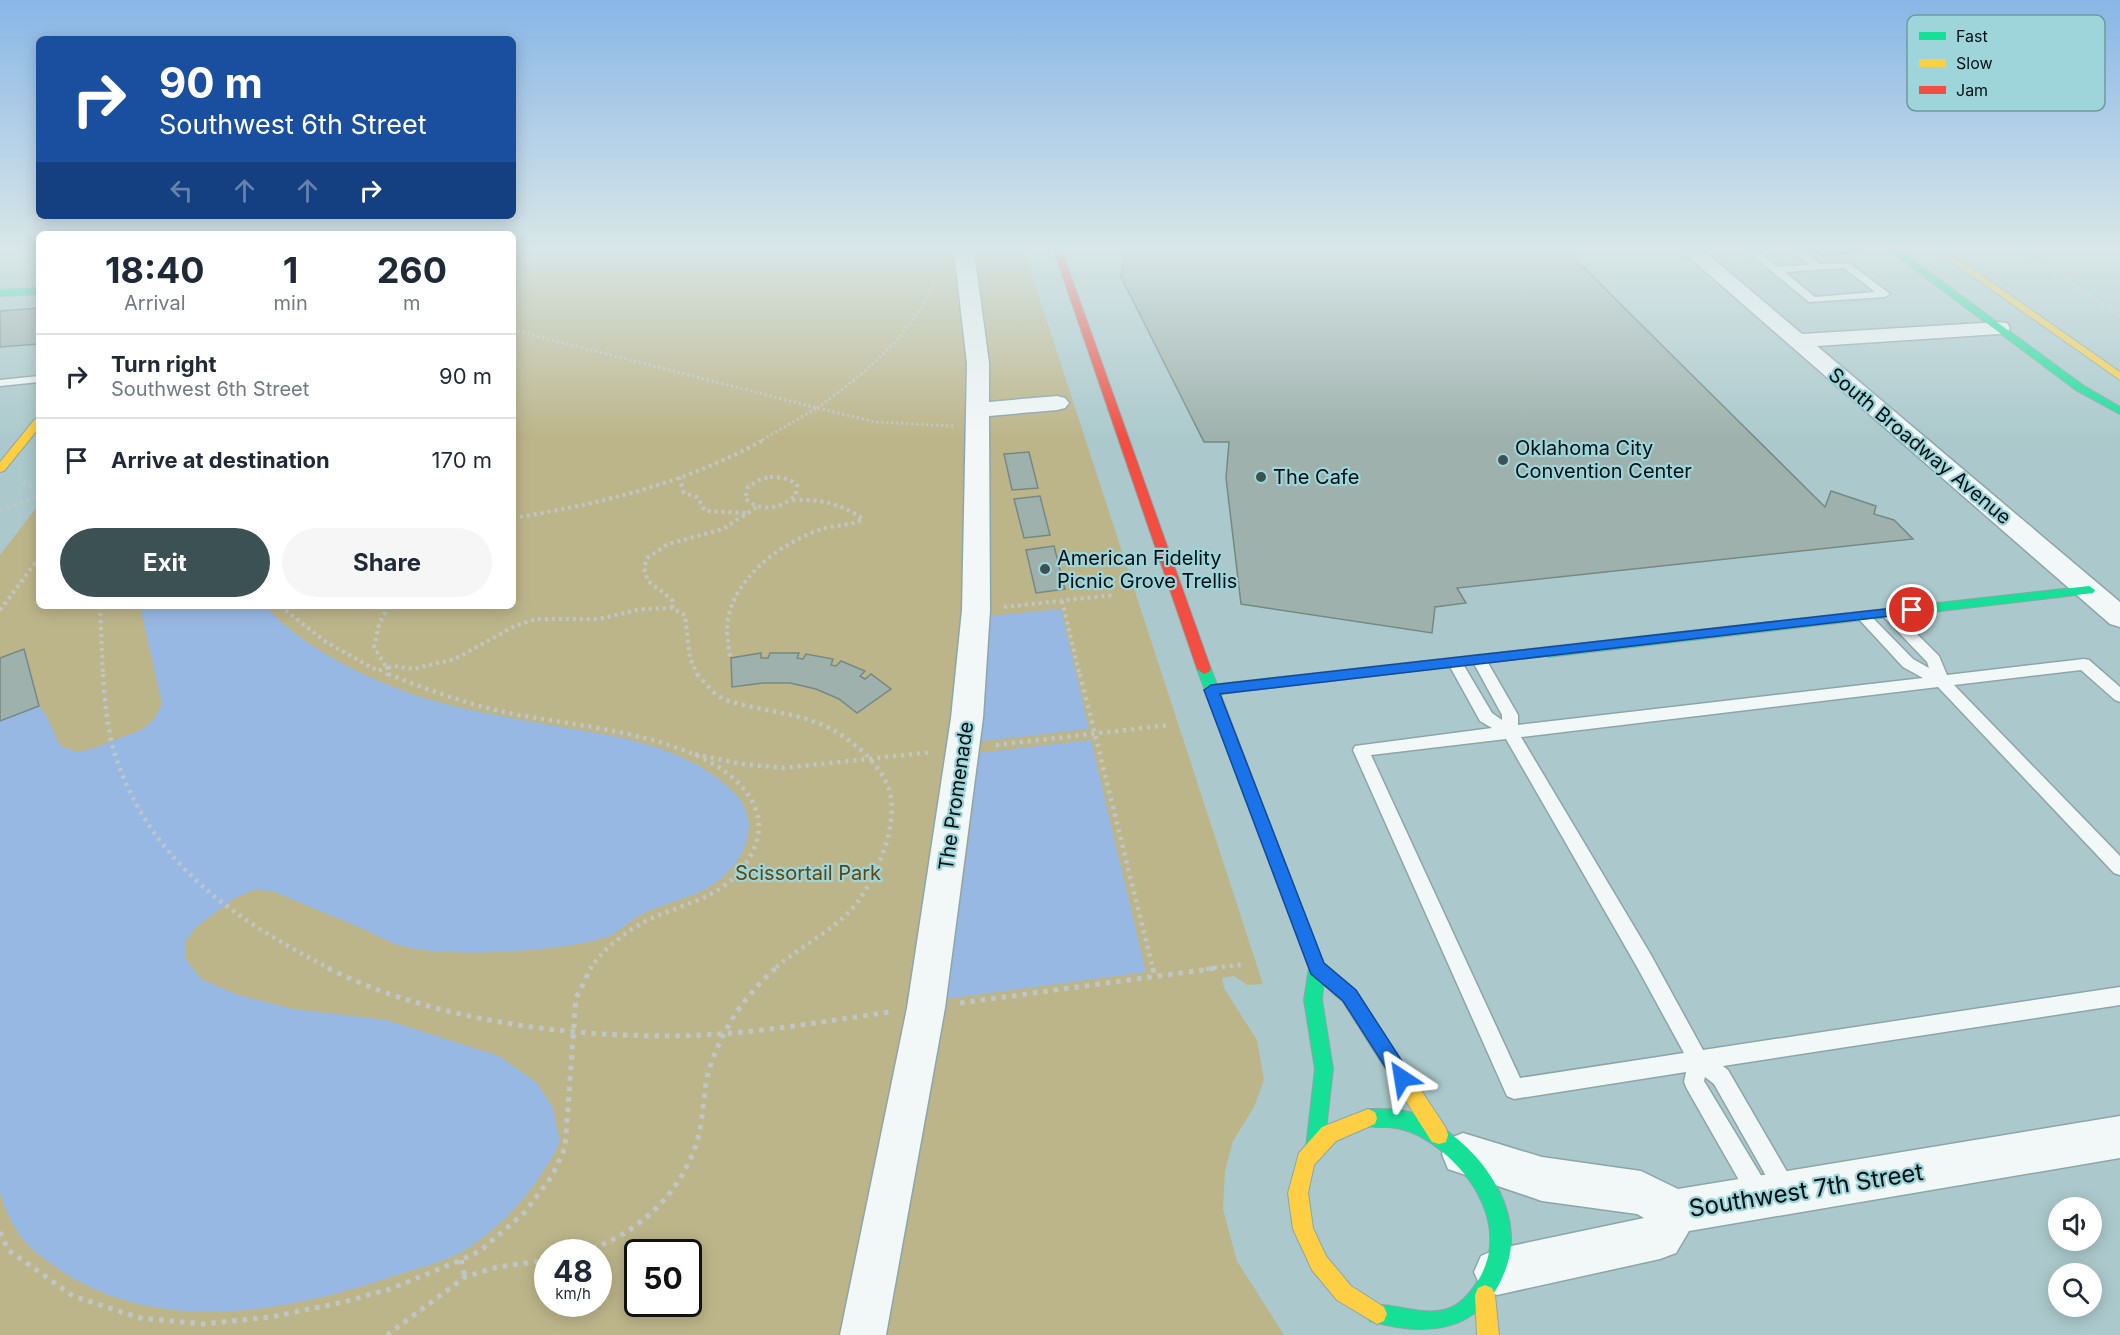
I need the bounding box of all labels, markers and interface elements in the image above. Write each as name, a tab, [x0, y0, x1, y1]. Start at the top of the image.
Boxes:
legend	[1907, 15, 2105, 111]
text: Fast	[1956, 26, 1988, 46]
text: Slow	[1956, 53, 1993, 73]
text: 90 m	[159, 57, 263, 108]
icon: right	[60, 60, 138, 138]
text: Jam	[1956, 80, 1988, 100]
text: Southwest 6th Street	[159, 108, 427, 141]
icon: left	[165, 174, 198, 207]
icon: ahead	[228, 174, 261, 207]
icon: ahead	[291, 174, 324, 207]
icon: right	[354, 174, 387, 207]
text: 18:40	[105, 248, 205, 292]
text: 1	[283, 248, 298, 292]
text: 260	[377, 248, 447, 292]
text: Arrival	[124, 291, 186, 315]
text: min	[274, 291, 308, 315]
text: m	[403, 291, 421, 315]
text: Turn right	[111, 351, 217, 377]
icon: right	[60, 360, 93, 393]
text: 90 m	[439, 363, 492, 389]
street label: South Broadway Avenue	[1824, 363, 2016, 529]
text: Southwest 6th Street	[111, 377, 309, 401]
place label: Oklahoma City Convention Center	[1515, 436, 1692, 483]
icon: arrive	[60, 444, 93, 477]
text: Arrive at destination	[111, 447, 330, 473]
text: 170 m	[432, 447, 492, 473]
marker: Oklahoma City Convention Center	[1496, 453, 1510, 467]
place label: The Cafe	[1273, 465, 1359, 489]
marker: The Cafe	[1254, 470, 1268, 484]
button: Exit	[60, 528, 270, 597]
button: Share	[282, 528, 492, 597]
place label: American Fidelity Picnic Grove Trellis	[1057, 546, 1237, 593]
marker: American Fidelity Picnic Grove Trellis	[1038, 562, 1052, 576]
pin	[1886, 584, 1937, 635]
icon: arrive	[1895, 593, 1928, 626]
street label: The Promenade	[934, 720, 978, 872]
park label: Scissortail Park	[735, 861, 881, 885]
position arrow	[1370, 1046, 1434, 1110]
street label: Southwest 7th Street	[1687, 1157, 1925, 1223]
map controls	[2048, 1197, 2102, 1317]
button: sound	[2048, 1197, 2102, 1251]
speed limit sign: 50	[624, 1239, 702, 1317]
text: 48	[553, 1253, 593, 1289]
button: search	[2048, 1263, 2102, 1317]
text: km/h	[555, 1284, 591, 1303]

